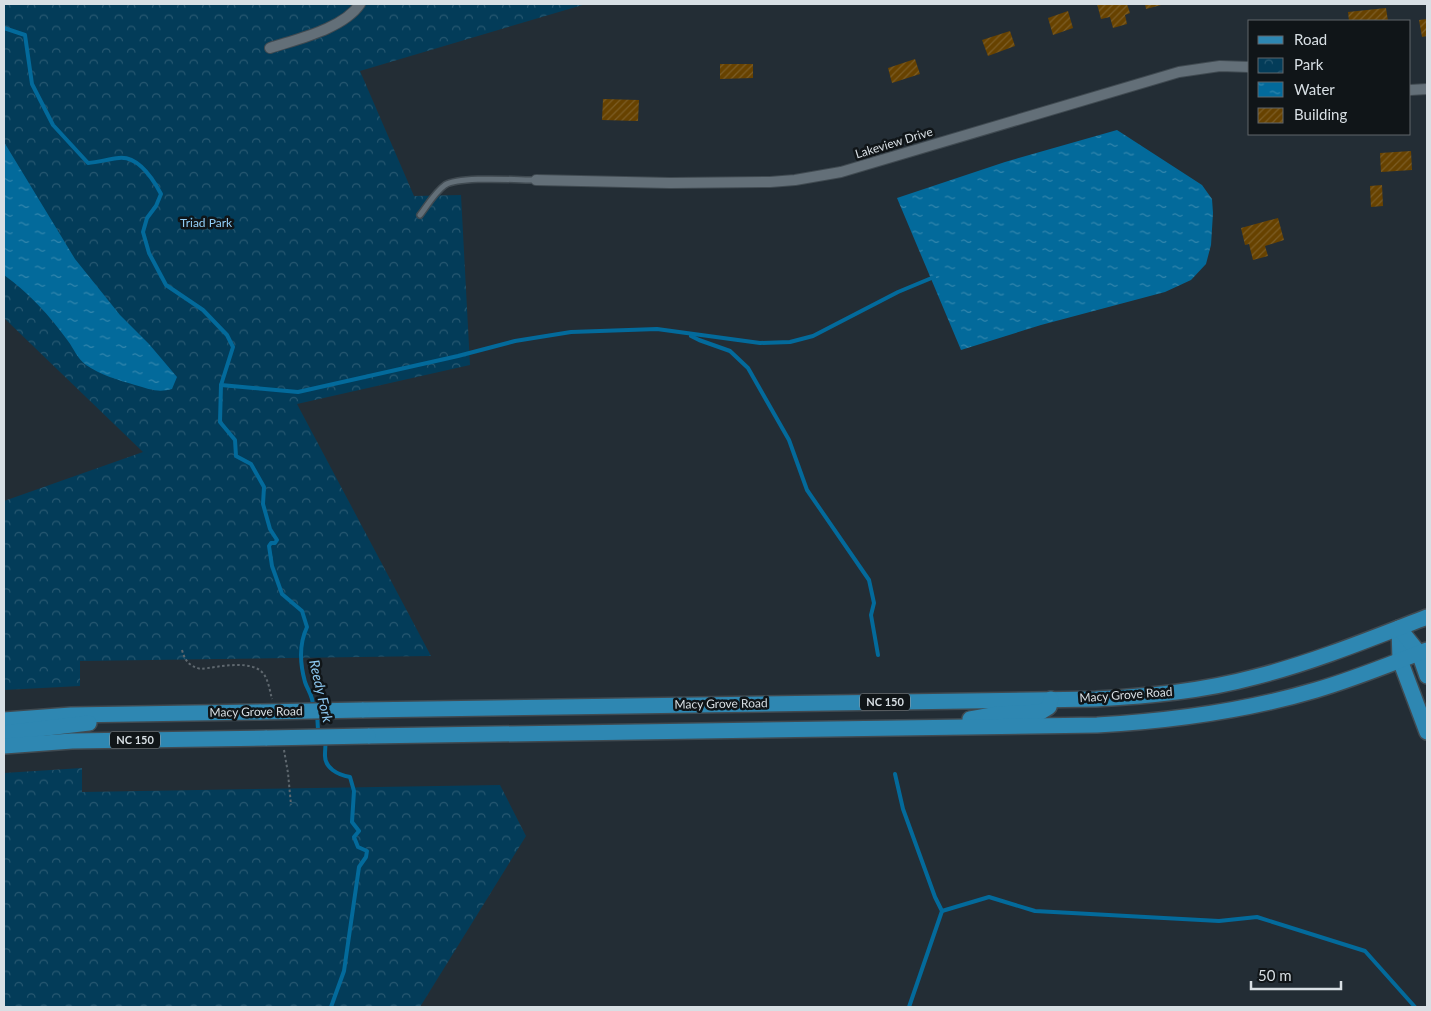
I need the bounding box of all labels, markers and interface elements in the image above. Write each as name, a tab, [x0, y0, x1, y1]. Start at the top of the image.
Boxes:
legend	[1248, 20, 1411, 135]
text: Road	[1294, 30, 1327, 48]
text: Park	[1294, 55, 1324, 73]
text: Water	[1294, 80, 1335, 98]
text: Building	[1294, 105, 1347, 123]
street label: Lakeview Drive	[853, 124, 934, 161]
park label: Triad Park	[180, 215, 233, 230]
water label: Reedy Fork	[306, 658, 337, 724]
street label: Macy Grove Road	[1079, 684, 1173, 705]
road number: NC 150	[860, 694, 910, 710]
street label: Macy Grove Road	[674, 695, 768, 712]
street label: Macy Grove Road	[209, 703, 303, 720]
road number: NC 150	[110, 732, 160, 748]
scale bar	[1251, 958, 1341, 990]
text: 50 m	[1258, 966, 1292, 984]

